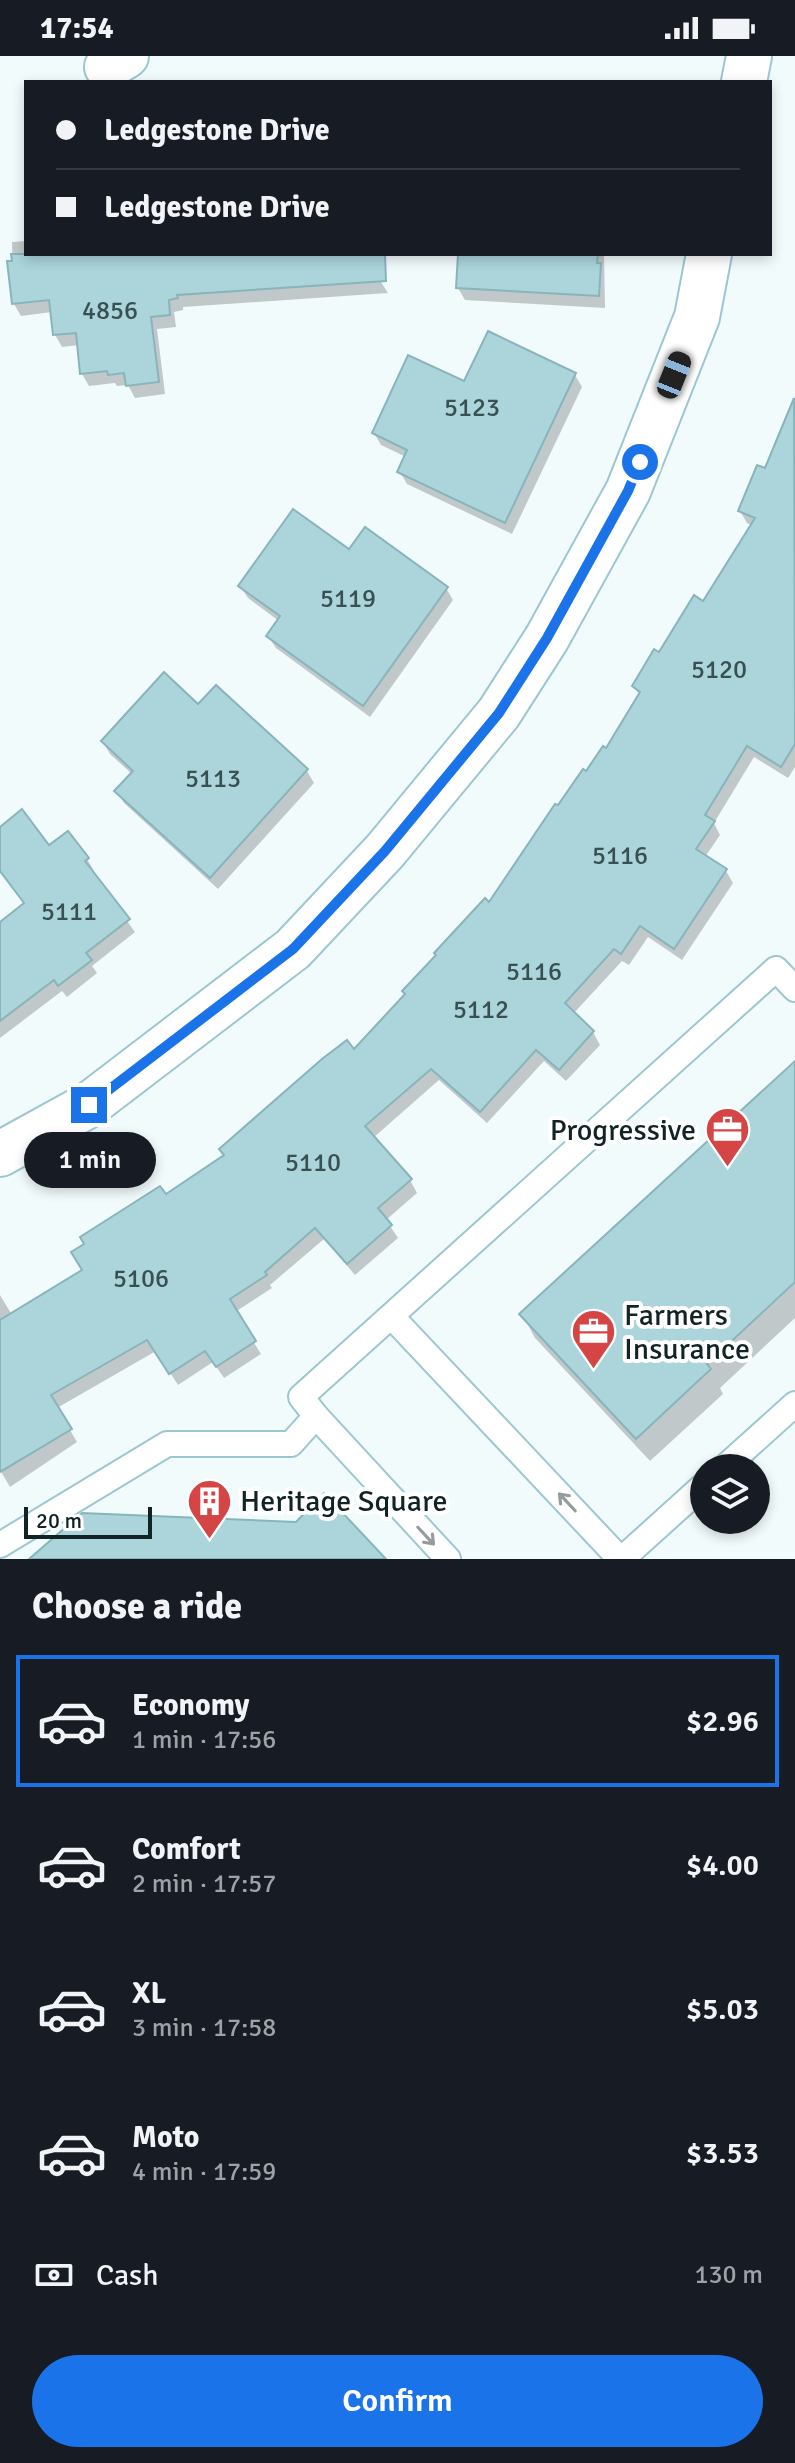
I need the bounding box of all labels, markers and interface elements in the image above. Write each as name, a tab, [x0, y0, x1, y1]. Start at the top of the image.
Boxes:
text: 17:54	[40, 10, 114, 47]
text: Ledgestone Drive	[104, 112, 330, 149]
text: Ledgestone Drive	[104, 189, 330, 226]
house number: 4856	[82, 295, 138, 327]
car	[654, 348, 694, 402]
house number: 5123	[444, 392, 500, 424]
route start	[622, 444, 658, 480]
house number: 5119	[320, 583, 376, 615]
house number: 5120	[691, 654, 747, 686]
house number: 5113	[185, 763, 241, 795]
house number: 5116	[592, 840, 648, 872]
house number: 5111	[41, 896, 97, 928]
house number: 5116	[506, 956, 562, 988]
house number: 5112	[453, 994, 509, 1026]
route end	[71, 1087, 107, 1123]
office icon: Progressive	[703, 1106, 751, 1169]
place label: Progressive	[550, 1112, 696, 1149]
callout: 1 min	[23, 1133, 155, 1189]
text: 1 min	[59, 1144, 121, 1176]
house number: 5110	[285, 1147, 341, 1179]
house number: 5106	[113, 1263, 169, 1295]
place label: Farmers Insurance	[624, 1297, 750, 1368]
office icon: Farmers Insurance	[569, 1308, 617, 1371]
map controls	[690, 1454, 770, 1534]
button: layers	[690, 1454, 770, 1534]
building icon: Heritage Square	[185, 1477, 233, 1540]
place label: Heritage Square	[240, 1483, 447, 1520]
one-way arrow	[557, 1492, 576, 1512]
scale bar	[24, 1503, 152, 1539]
text: 20 m	[36, 1507, 82, 1534]
one-way arrow	[416, 1525, 434, 1545]
text: Choose a ride	[32, 1584, 242, 1629]
icon: car	[36, 1685, 108, 1757]
text: Economy	[132, 1687, 249, 1724]
text: $2.96	[686, 1703, 759, 1740]
text: 1 min · 17:56	[132, 1724, 276, 1756]
icon: car	[36, 1829, 108, 1901]
text: Comfort	[132, 1831, 241, 1868]
text: $4.00	[686, 1847, 759, 1884]
text: 2 min · 17:57	[132, 1868, 276, 1900]
icon: car	[36, 1973, 108, 2045]
text: XL	[132, 1975, 166, 2012]
text: $5.03	[686, 1991, 759, 2028]
text: 3 min · 17:58	[132, 2012, 276, 2044]
icon: car	[36, 2117, 108, 2189]
text: Moto	[132, 2119, 199, 2156]
text: $3.53	[686, 2135, 759, 2172]
text: 4 min · 17:59	[132, 2156, 276, 2188]
icon: cash	[32, 2253, 76, 2297]
text: Cash	[96, 2257, 159, 2294]
text: 130 m	[694, 2259, 763, 2291]
button: Confirm	[32, 2355, 763, 2447]

